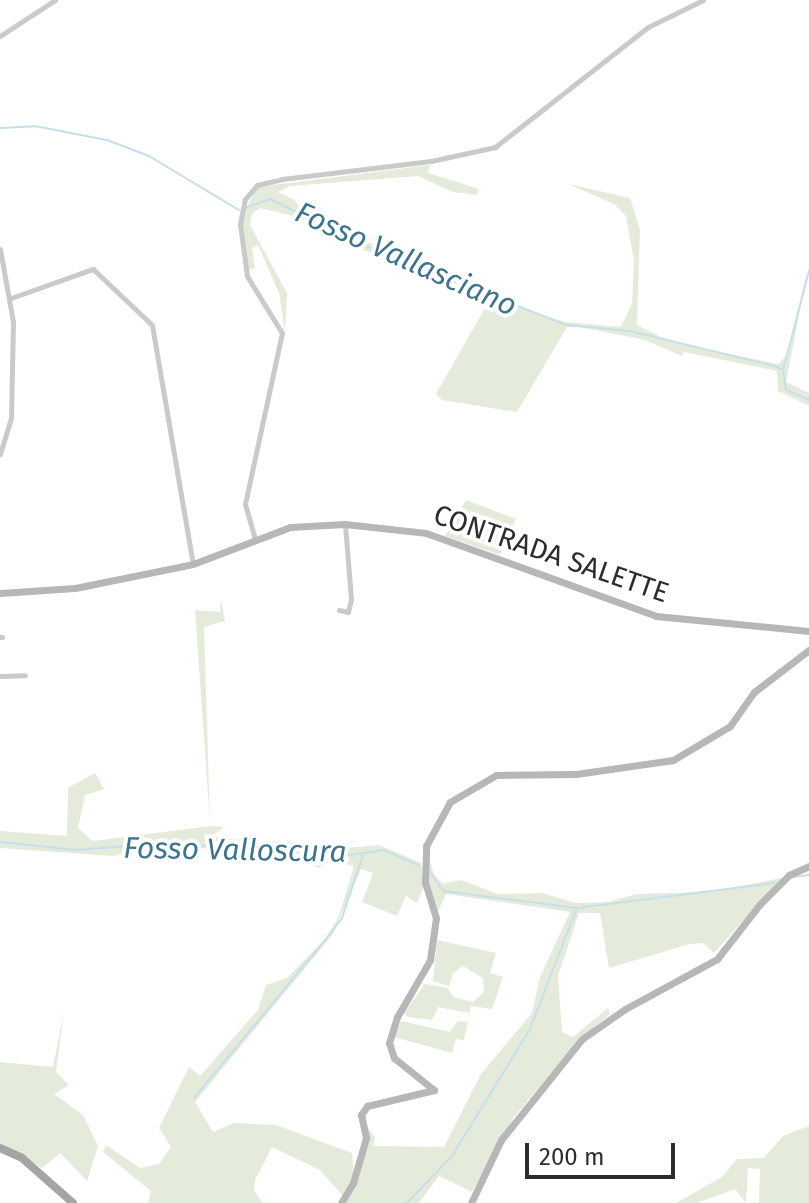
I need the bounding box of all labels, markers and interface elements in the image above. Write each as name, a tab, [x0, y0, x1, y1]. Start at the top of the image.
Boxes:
water label: Fosso Vallasciano	[290, 194, 522, 324]
street label: CONTRADA SALETTE	[429, 498, 673, 610]
water label: Fosso Valloscura	[123, 830, 347, 870]
scale bar	[529, 1127, 679, 1177]
text: 200 m	[539, 1143, 605, 1171]

